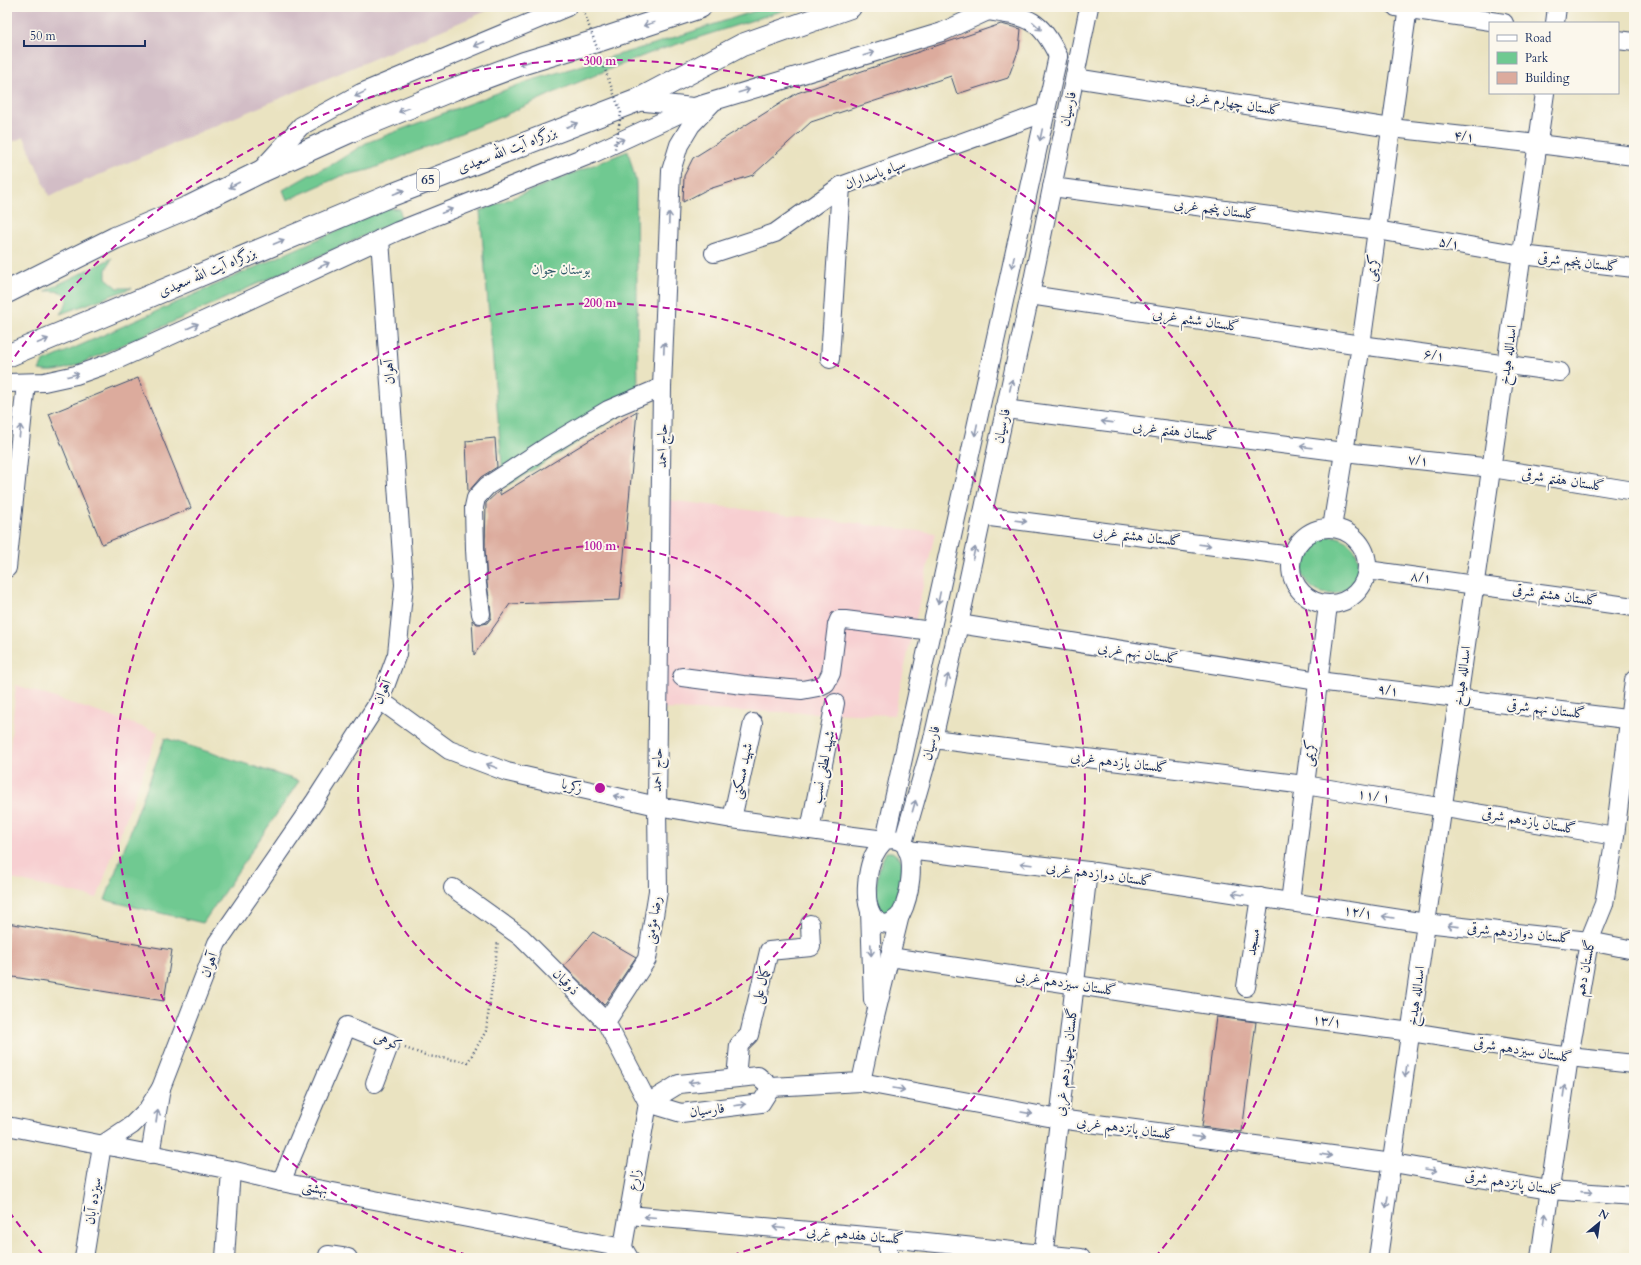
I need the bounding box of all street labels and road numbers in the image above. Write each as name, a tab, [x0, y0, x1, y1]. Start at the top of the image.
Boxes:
street label: گلستان چهارم غربی	[1184, 86, 1282, 123]
street label: فارسیان	[1055, 90, 1081, 128]
street label: بزرگراه آیت الله سعیدی	[454, 120, 560, 178]
street label: ۴/۱	[1453, 125, 1475, 147]
street label: سپاه پاسداران	[842, 154, 909, 195]
road number: 65	[417, 169, 439, 191]
street label: گلستان پنجم غربی	[1172, 194, 1257, 228]
street label: ۵/۱	[1437, 232, 1461, 254]
street label: بزرگراه آیت الله سعیدی	[154, 241, 259, 301]
street label: گلستان پنجم شرقی	[1536, 248, 1619, 280]
street label: کریمی	[1361, 253, 1383, 283]
street label: گلستان ششم غربی	[1151, 304, 1240, 340]
street label: اسدالله هیدخ	[1494, 324, 1525, 387]
street label: ۶/۱	[1422, 344, 1446, 366]
street label: آهوان	[379, 357, 399, 385]
street label: فارسیان	[989, 407, 1015, 445]
street label: گلستان هفتم غربی	[1131, 416, 1218, 450]
street label: حاج احمد	[652, 424, 675, 468]
street label: ۷/۱	[1407, 449, 1429, 471]
street label: گلستان هفتم شرقی	[1520, 464, 1605, 500]
street label: گلستان هشتم غربی	[1092, 521, 1182, 555]
street label: ۸/۱	[1409, 566, 1433, 588]
street label: گلستان هشتم شرقی	[1511, 580, 1599, 614]
street label: گلستان نهم غربی	[1096, 637, 1179, 673]
street label: اسدالله هیدخ	[1448, 645, 1479, 708]
street label: آهوان	[368, 675, 397, 707]
street label: ۹/۱	[1376, 679, 1400, 701]
street label: گلستان نهم شرقی	[1506, 695, 1586, 727]
street label: فارسیان	[917, 723, 945, 763]
street label: شهید لطفی نسب	[807, 729, 840, 805]
street label: کریمی	[1298, 738, 1320, 768]
street label: شهید مسکنی	[727, 741, 757, 801]
street label: گلستان یازدهم غربی	[1069, 747, 1168, 781]
street label: حاج احمد	[647, 748, 670, 792]
street label: زکریا	[560, 774, 584, 798]
street label: ۱۱/ ۱	[1356, 784, 1392, 808]
street label: گلستان یازدهم شرقی	[1480, 803, 1577, 843]
street label: گلستان دوازدهم غربی	[1045, 857, 1153, 895]
street label: رضا مؤمنی	[640, 895, 666, 945]
street label: ۱۲/۱	[1342, 900, 1374, 924]
street label: گلستان دوازدهم شرقی	[1466, 918, 1572, 952]
street label: مسجد	[1241, 927, 1265, 957]
street label: گلستان دهم	[1570, 938, 1604, 999]
street label: آهوان	[196, 948, 223, 980]
street label: ذوقیان	[548, 964, 584, 1000]
street label: کمال علی	[747, 964, 775, 1006]
street label: اسدالله هیدخ	[1402, 965, 1433, 1028]
street label: گلستان سیزدهم غربی	[1014, 966, 1118, 1004]
street label: گلستان چهاردهم غربی	[1050, 1007, 1086, 1118]
street label: ۱۳/۱	[1311, 1010, 1343, 1032]
street label: کوهی	[371, 1027, 405, 1055]
street label: گلستان سیزدهم شرقی	[1472, 1033, 1573, 1071]
street label: فارسیان	[688, 1098, 726, 1122]
street label: گلستان پانزدهم غربی	[1075, 1112, 1176, 1148]
street label: گلستان پانزدهم شرقی	[1463, 1166, 1562, 1204]
street label: زارع	[623, 1168, 647, 1193]
street label: سیزده آبان	[80, 1176, 106, 1226]
street label: بهشتی	[301, 1176, 329, 1200]
street label: گلستان هفدهم غربی	[805, 1221, 904, 1253]

